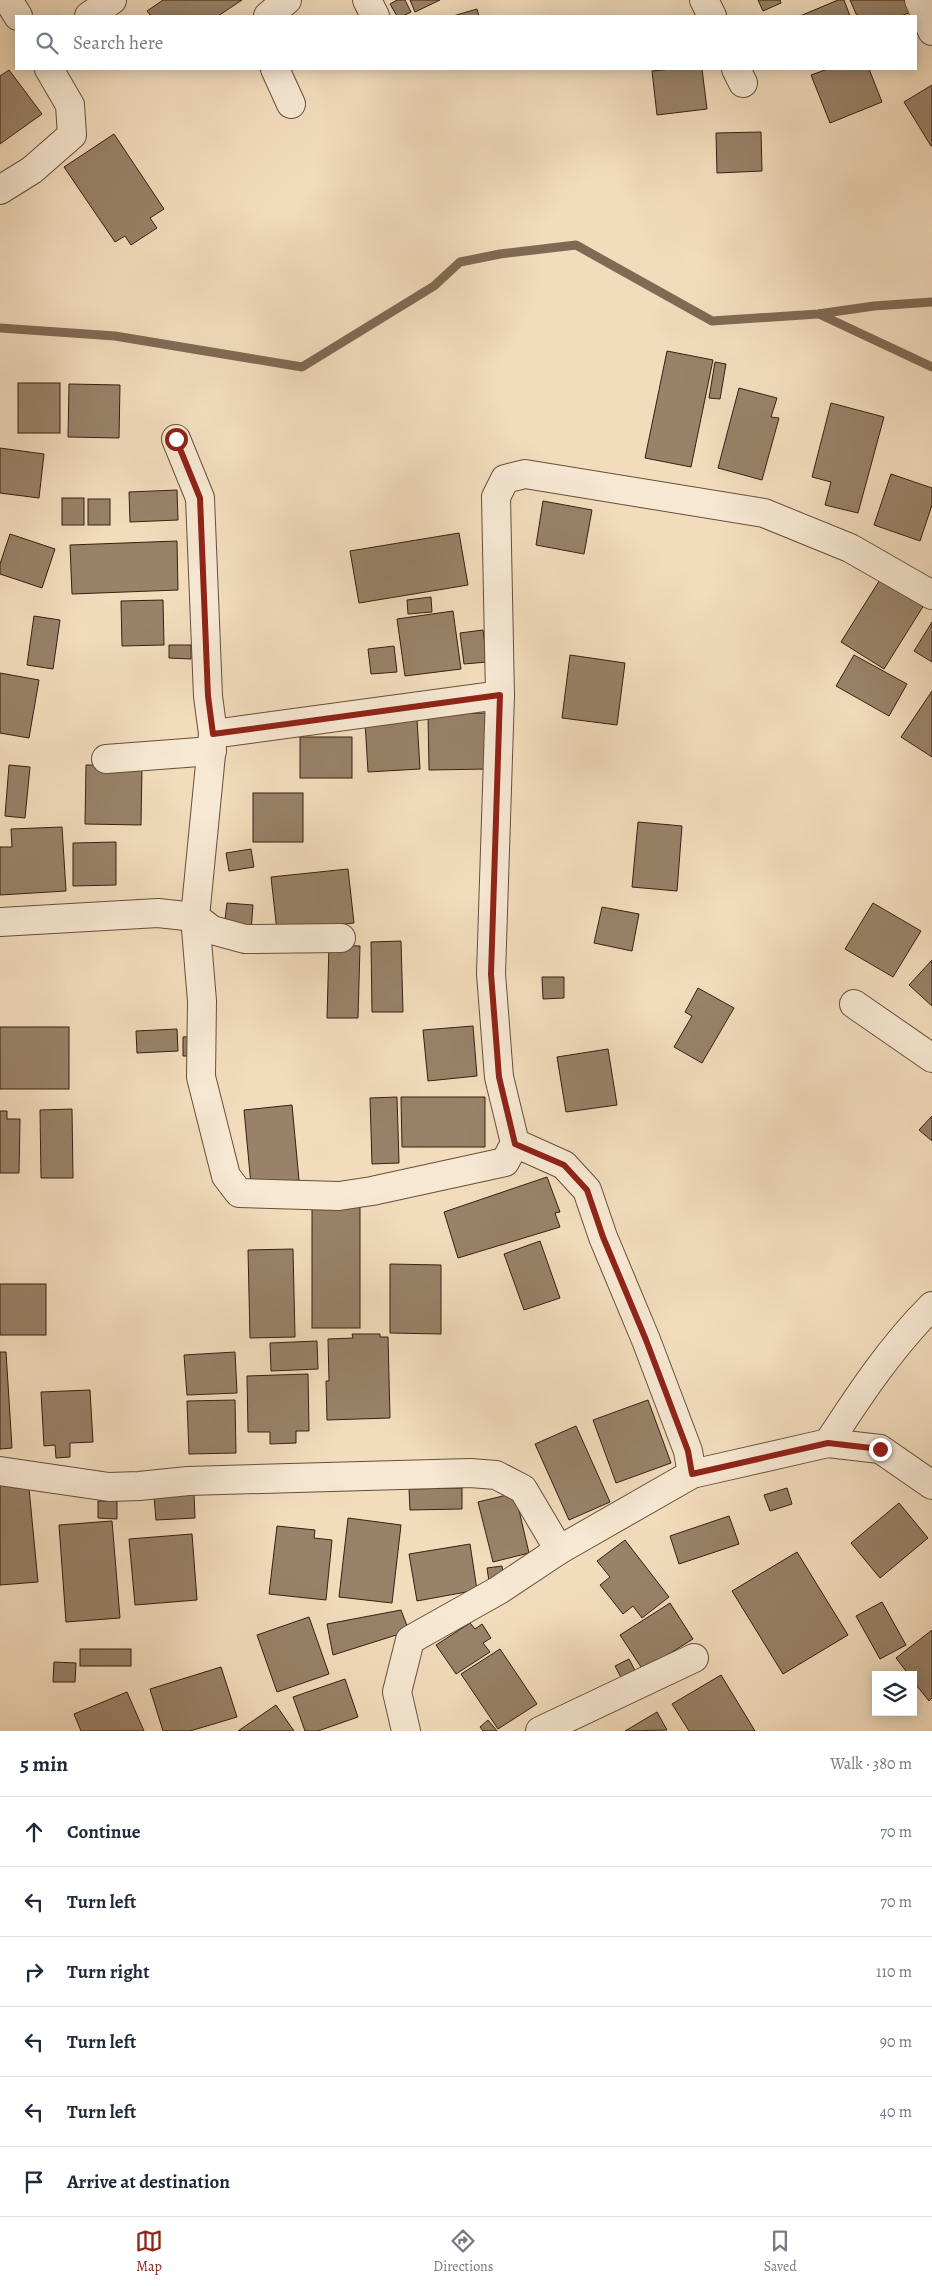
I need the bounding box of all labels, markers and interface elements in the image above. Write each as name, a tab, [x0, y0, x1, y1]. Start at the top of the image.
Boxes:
search box	[15, 15, 917, 70]
icon: search	[33, 29, 61, 57]
text: Search here	[73, 30, 163, 56]
route start	[165, 428, 188, 451]
route end	[869, 1438, 892, 1461]
map controls	[872, 1671, 917, 1716]
button: layers	[872, 1671, 917, 1716]
text: 5 min	[20, 1750, 68, 1778]
text: Walk · 380 m	[830, 1753, 912, 1775]
icon: ahead	[20, 1818, 48, 1846]
text: Continue	[67, 1819, 141, 1845]
text: 70 m	[880, 1821, 912, 1843]
icon: left	[20, 1888, 48, 1916]
text: Turn left	[67, 1889, 136, 1915]
text: 70 m	[880, 1891, 912, 1913]
icon: right	[20, 1958, 48, 1986]
text: Turn right	[67, 1959, 149, 1985]
text: 110 m	[876, 1961, 912, 1983]
icon: left	[20, 2028, 48, 2056]
text: Turn left	[67, 2029, 136, 2055]
text: 90 m	[880, 2031, 912, 2053]
icon: left	[20, 2098, 48, 2126]
text: Turn left	[67, 2099, 136, 2125]
text: 40 m	[880, 2101, 912, 2123]
icon: arrive	[20, 2168, 48, 2196]
text: Arrive at destination	[67, 2169, 230, 2195]
tab: Map	[135, 2227, 163, 2276]
tab: Directions	[433, 2227, 493, 2276]
tab: Saved	[764, 2227, 797, 2276]

